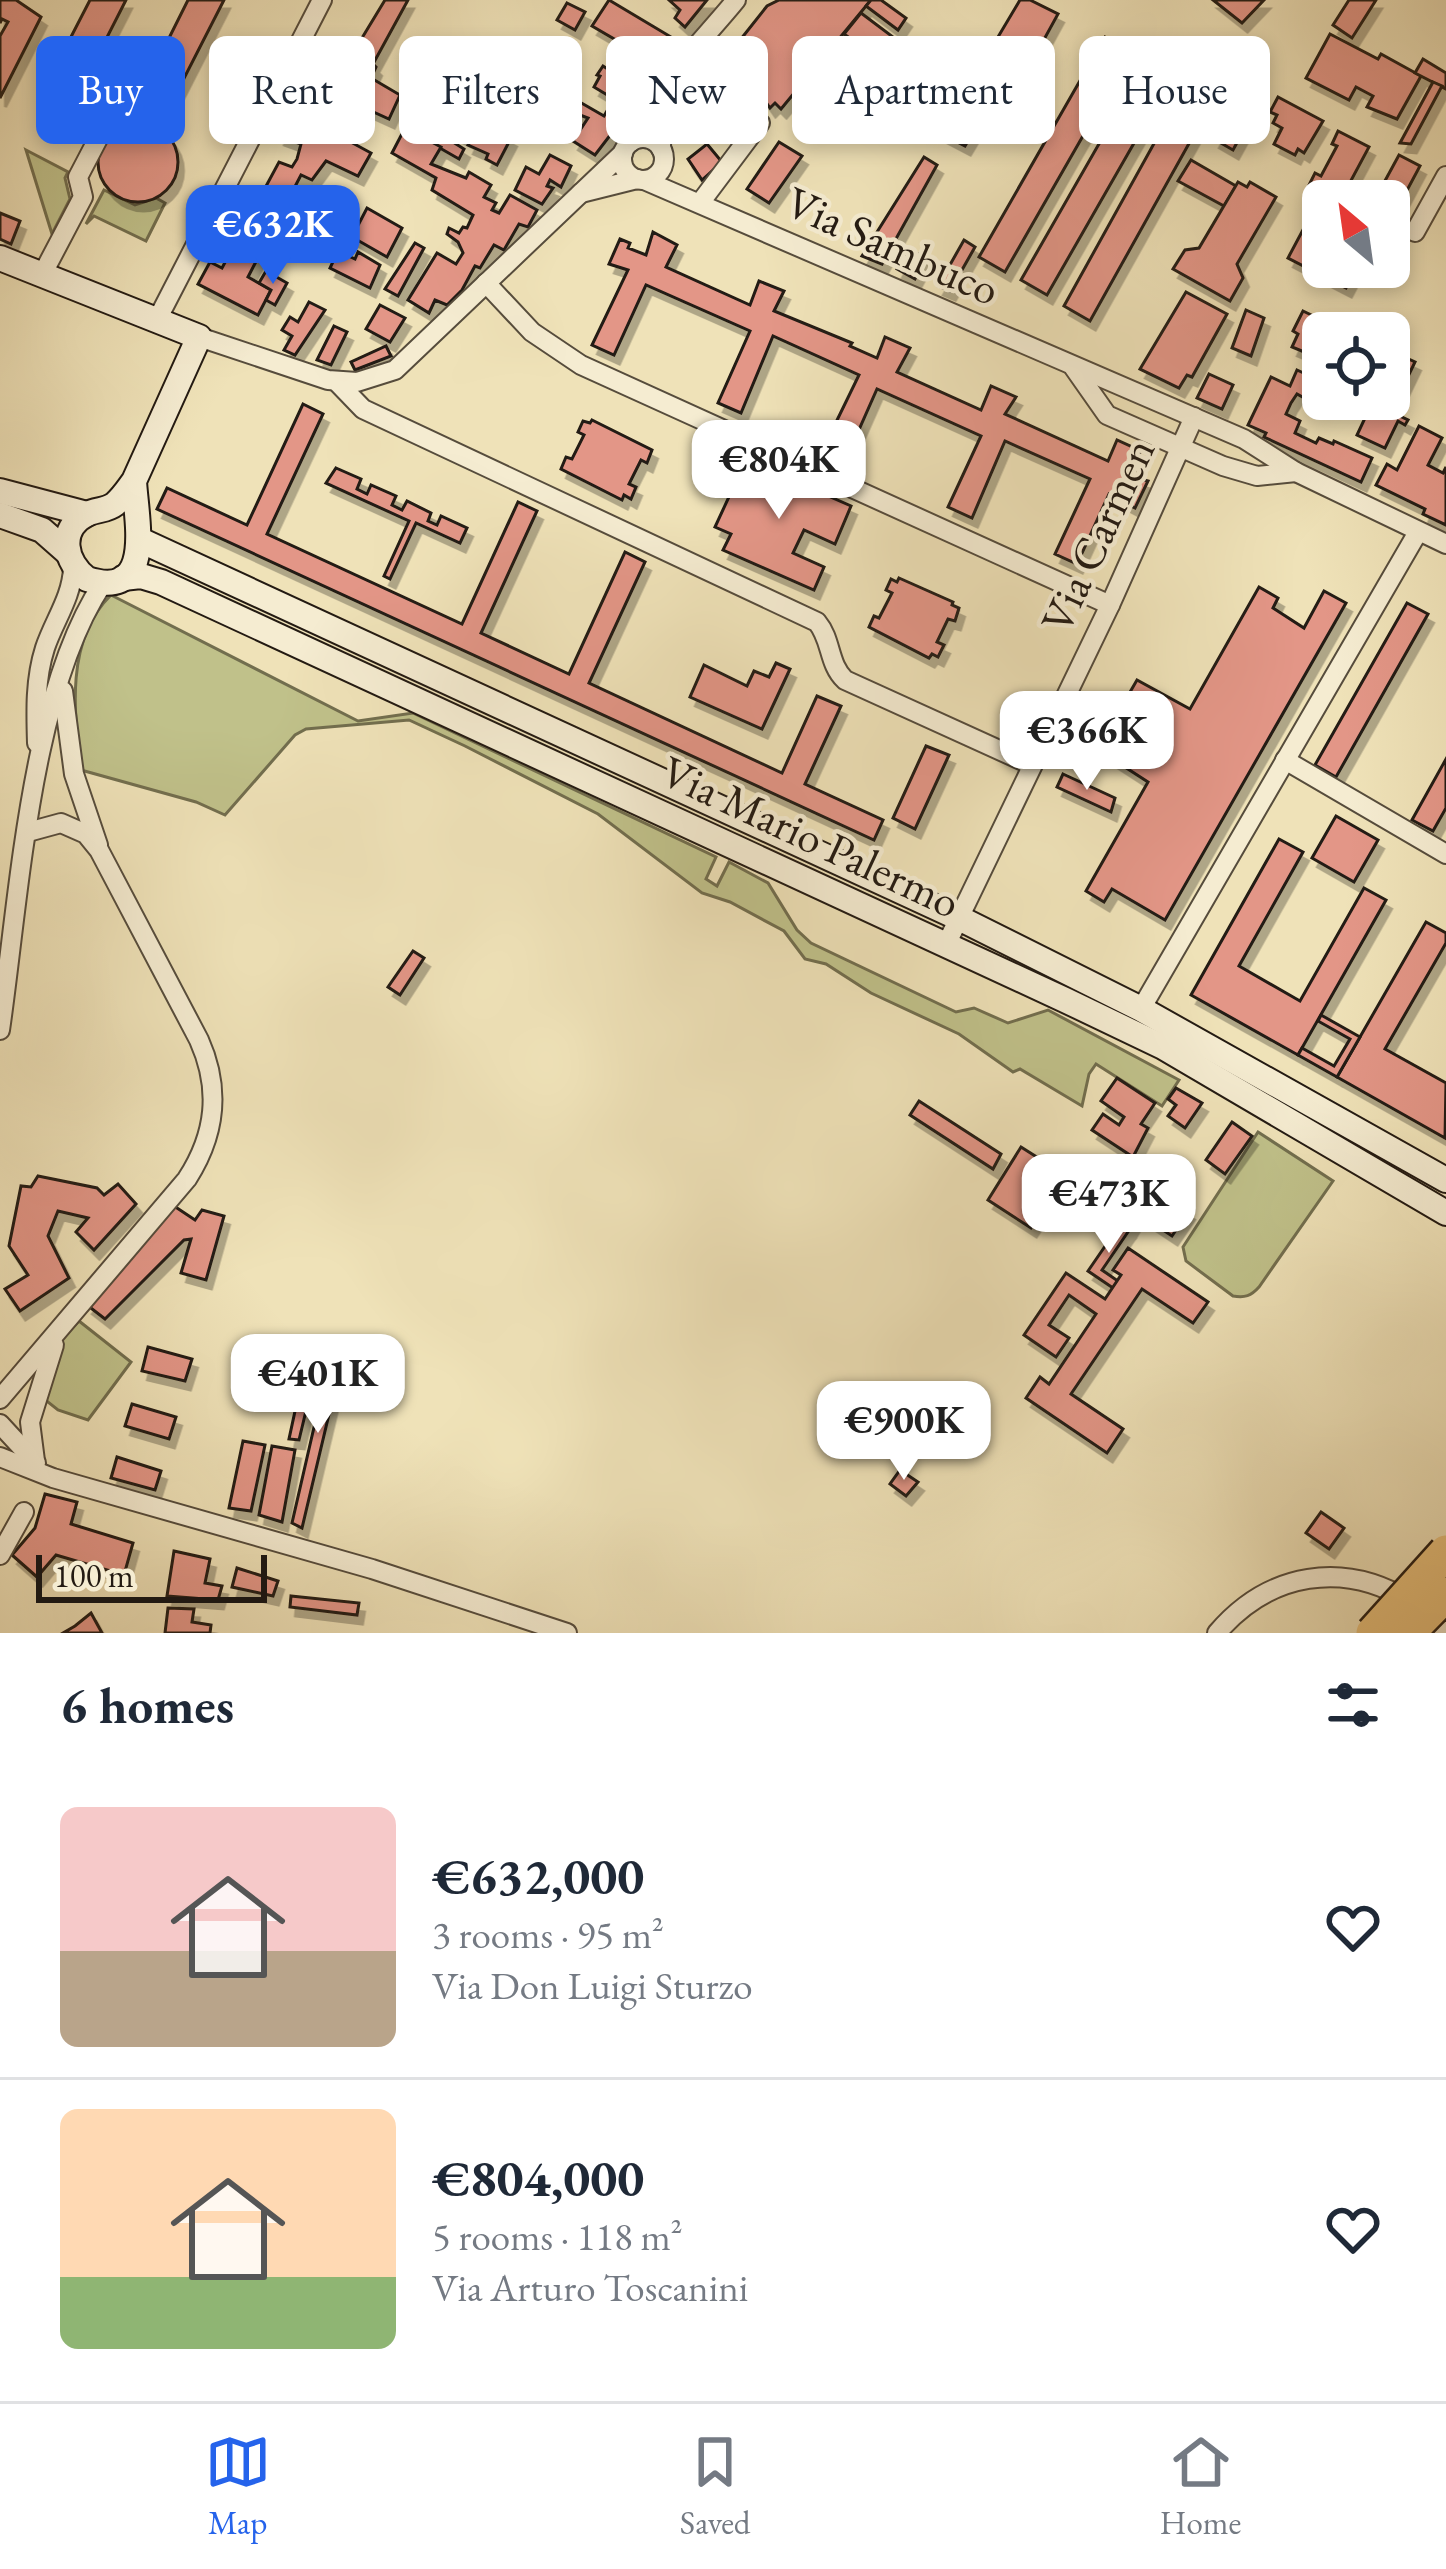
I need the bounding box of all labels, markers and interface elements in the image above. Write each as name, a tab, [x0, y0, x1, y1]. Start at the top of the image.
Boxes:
chip: Buy	[36, 36, 185, 144]
chip: Rent	[209, 36, 375, 144]
chip: Filters	[399, 36, 582, 144]
chip: New	[606, 36, 768, 144]
chip: Apartment	[792, 36, 1055, 144]
chip: House	[1079, 36, 1270, 144]
street label: Via Sambuco	[777, 172, 1009, 318]
north arrow	[1302, 180, 1410, 288]
map controls	[1302, 180, 1410, 420]
pin: €632K	[189, 185, 357, 287]
text: €632K	[213, 198, 333, 249]
button: locate	[1302, 312, 1410, 420]
pin: €804K	[695, 420, 863, 522]
street label: Via Carmen	[1027, 428, 1167, 642]
text: €804K	[719, 433, 839, 484]
pin: €366K	[1003, 691, 1171, 793]
text: €366K	[1027, 704, 1147, 755]
street label: Via Mario Palermo	[652, 741, 970, 931]
pin: €473K	[1025, 1154, 1193, 1256]
text: €473K	[1049, 1167, 1169, 1218]
pin: €401K	[234, 1334, 402, 1436]
text: €401K	[258, 1347, 378, 1398]
pin: €900K	[820, 1381, 988, 1483]
text: €900K	[844, 1394, 964, 1445]
scale bar	[36, 1549, 267, 1602]
text: 100 m	[54, 1554, 134, 1597]
text: 6 homes	[60, 1672, 234, 1738]
icon: filters	[1320, 1672, 1386, 1738]
text: €632,000	[432, 1843, 644, 1909]
icon: home	[156, 1855, 300, 1999]
icon: heart	[1320, 1894, 1386, 1960]
text: 3 rooms · 95 m²	[432, 1909, 664, 1960]
text: Via Don Luigi Sturzo	[432, 1960, 753, 2011]
text: €804,000	[432, 2145, 644, 2211]
icon: home	[156, 2157, 300, 2301]
icon: heart	[1320, 2196, 1386, 2262]
text: 5 rooms · 118 m²	[432, 2211, 683, 2262]
text: Via Arturo Toscanini	[432, 2262, 748, 2313]
tab: Map	[205, 2429, 271, 2544]
tab: Saved	[680, 2429, 751, 2544]
tab: Home	[1160, 2429, 1241, 2544]

